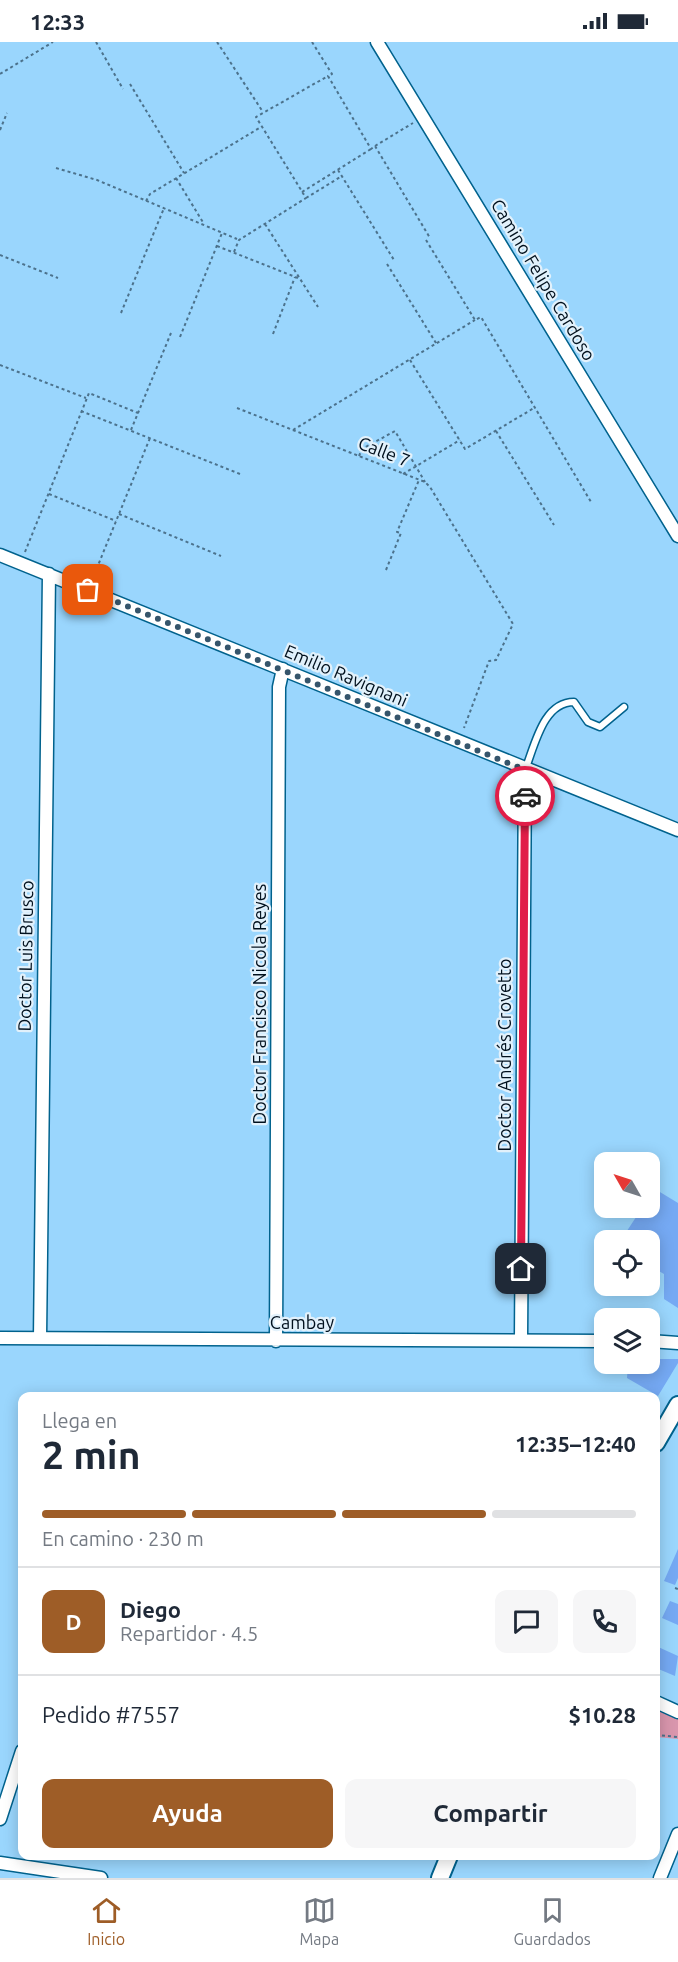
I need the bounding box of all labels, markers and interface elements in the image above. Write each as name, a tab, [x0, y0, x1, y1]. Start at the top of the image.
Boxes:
text: 12:33	[30, 9, 85, 34]
street label: Camino Felipe Cardoso	[488, 195, 600, 364]
street label: Calle 7	[356, 432, 413, 470]
pin	[62, 564, 113, 615]
icon: bag	[71, 573, 104, 606]
street label: Emilio Ravignani	[282, 640, 411, 710]
courier	[495, 766, 555, 826]
icon: car	[509, 780, 542, 813]
street label: Doctor Luis Brusco	[14, 880, 36, 1032]
street label: Doctor Francisco Nicola Reyes	[249, 883, 269, 1124]
street label: Doctor Andrés Crovetto	[494, 959, 514, 1151]
north arrow	[594, 1152, 660, 1218]
map controls	[594, 1152, 660, 1374]
button: locate	[594, 1230, 660, 1296]
pin	[495, 1243, 546, 1294]
icon: home	[504, 1252, 537, 1285]
button: layers	[594, 1308, 660, 1374]
street label: Cambay	[270, 1312, 334, 1332]
text: Llega en	[42, 1409, 117, 1432]
text: 12:35–12:40	[515, 1431, 636, 1456]
text: 2 min	[42, 1433, 141, 1476]
text: En camino · 230 m	[42, 1527, 204, 1550]
button: chat	[495, 1590, 558, 1653]
button: phone	[573, 1590, 636, 1653]
text: Diego	[120, 1597, 181, 1622]
text: D	[65, 1609, 82, 1634]
text: Repartidor · 4.5	[120, 1622, 258, 1645]
text: Pedido #7557	[42, 1702, 180, 1727]
text: $10.28	[569, 1702, 636, 1727]
button: Ayuda	[42, 1779, 333, 1848]
button: Compartir	[345, 1779, 636, 1848]
tab: Inicio	[87, 1894, 125, 1948]
tab: Mapa	[299, 1894, 339, 1948]
tab: Guardados	[514, 1894, 591, 1948]

